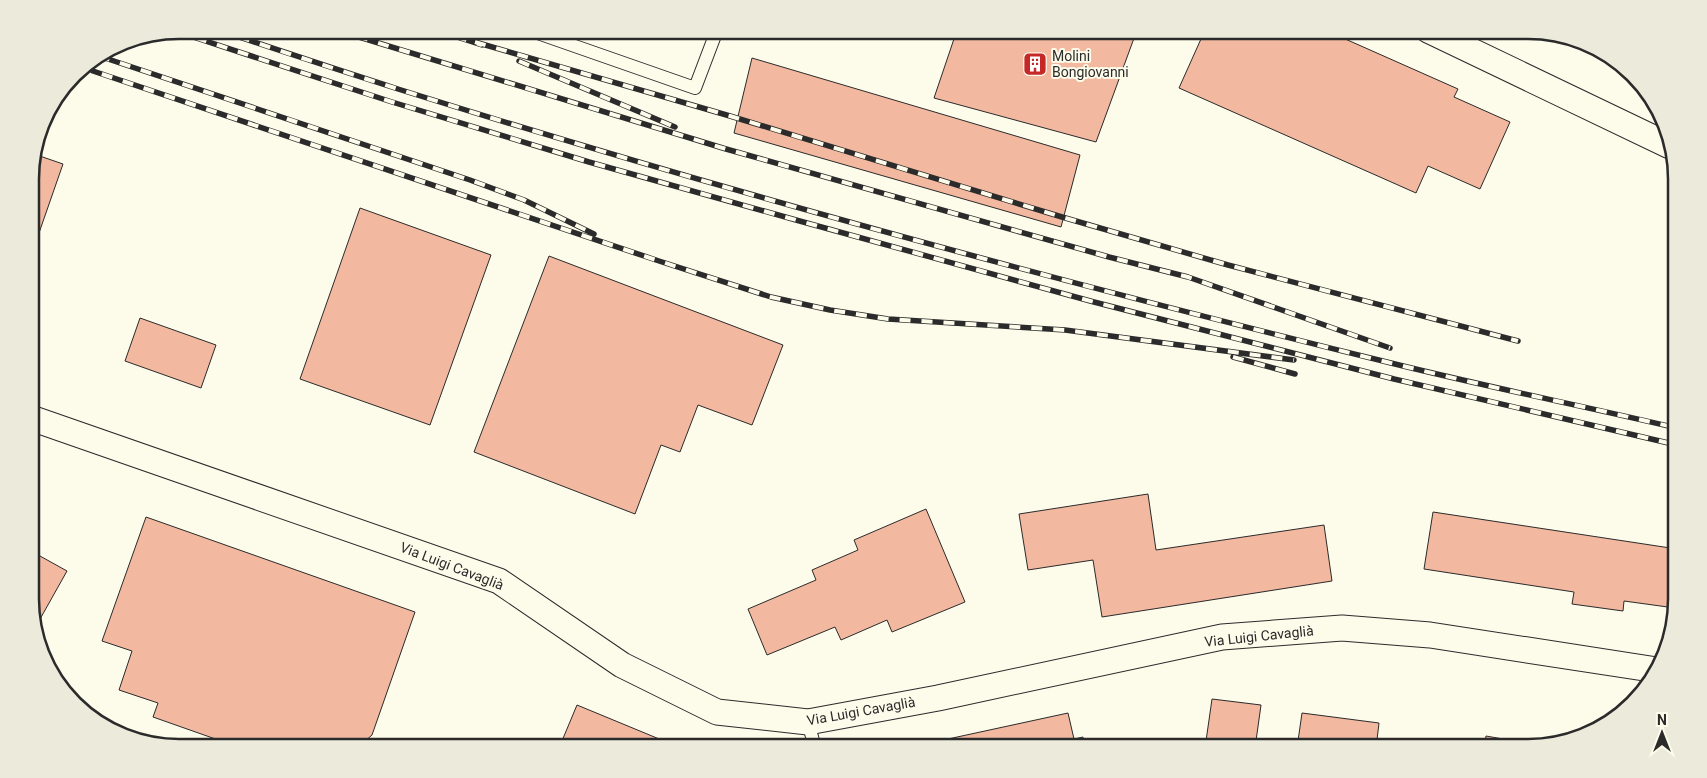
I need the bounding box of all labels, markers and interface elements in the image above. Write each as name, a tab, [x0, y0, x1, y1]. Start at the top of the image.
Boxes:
place label: Molini Bongiovanni	[1052, 48, 1129, 80]
building icon: Molini Bongiovanni	[1022, 51, 1048, 77]
street label: Via Luigi Cavaglià	[398, 539, 506, 593]
street label: Via Luigi Cavaglià	[1204, 622, 1314, 650]
street label: Via Luigi Cavaglià	[806, 694, 916, 728]
north arrow	[1637, 708, 1687, 758]
text: N	[1657, 712, 1667, 728]

